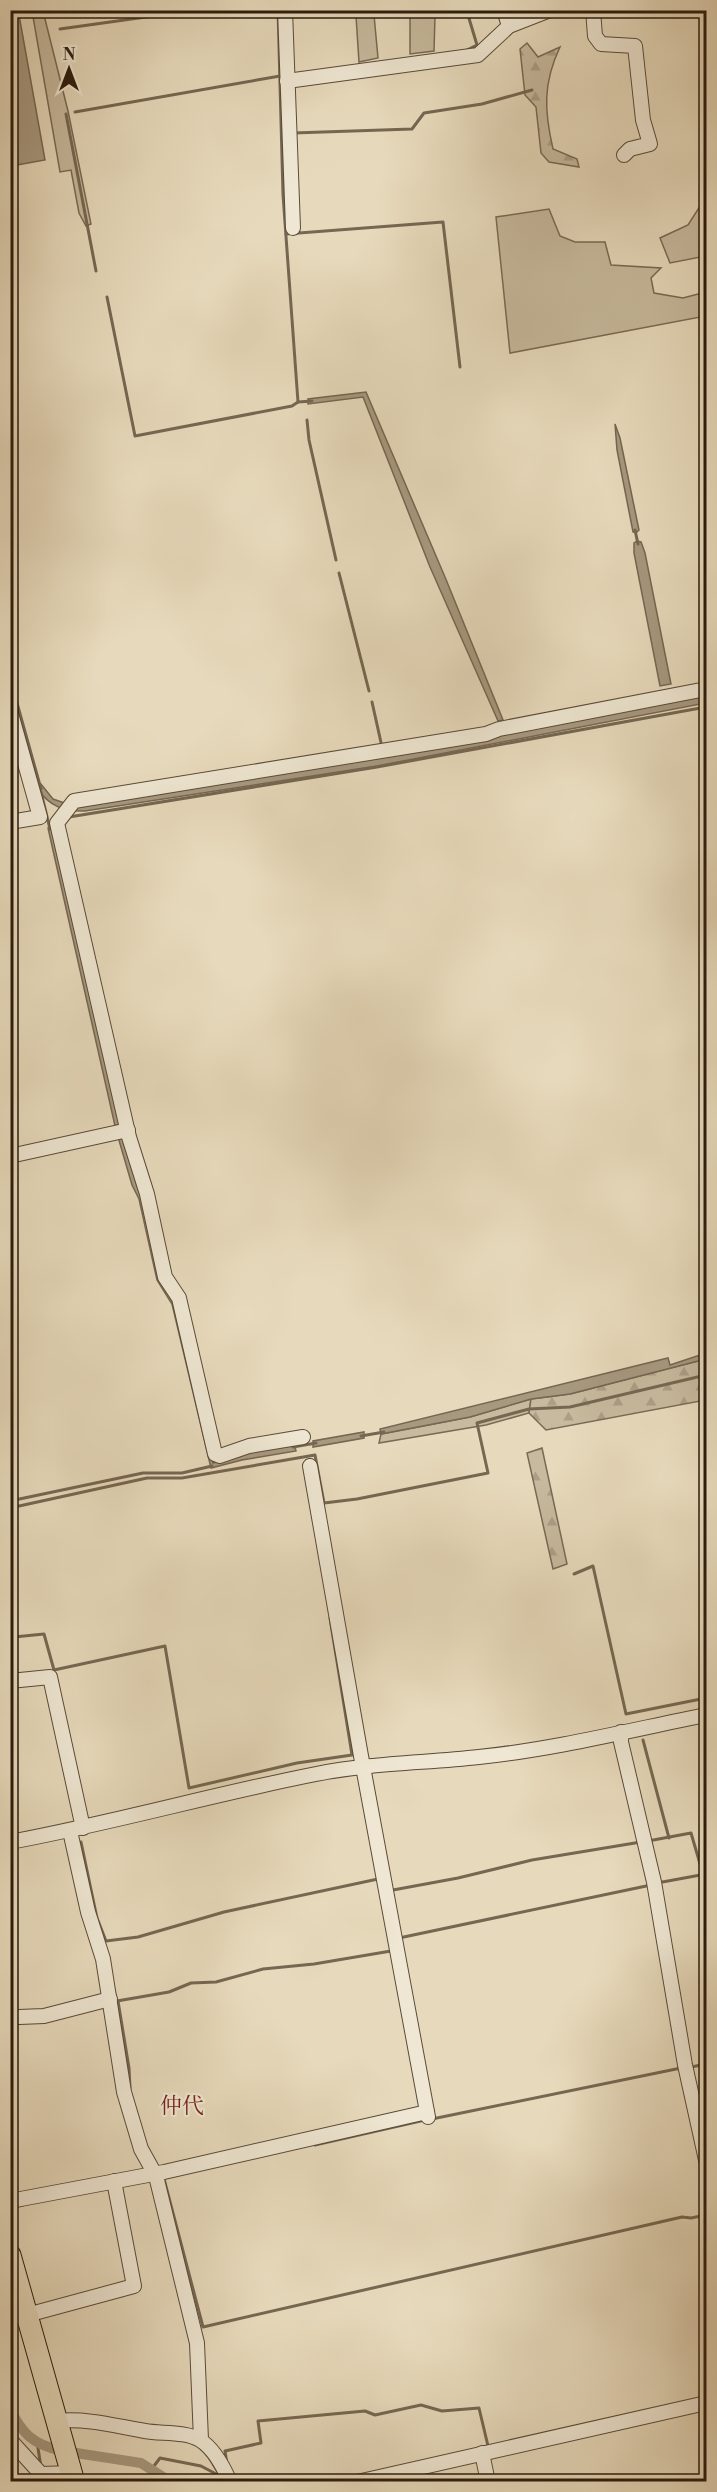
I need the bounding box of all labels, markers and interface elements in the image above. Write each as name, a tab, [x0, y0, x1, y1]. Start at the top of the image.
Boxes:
north arrow	[39, 39, 99, 99]
text: N	[63, 45, 76, 65]
district label: 仲代	[160, 2093, 204, 2120]

